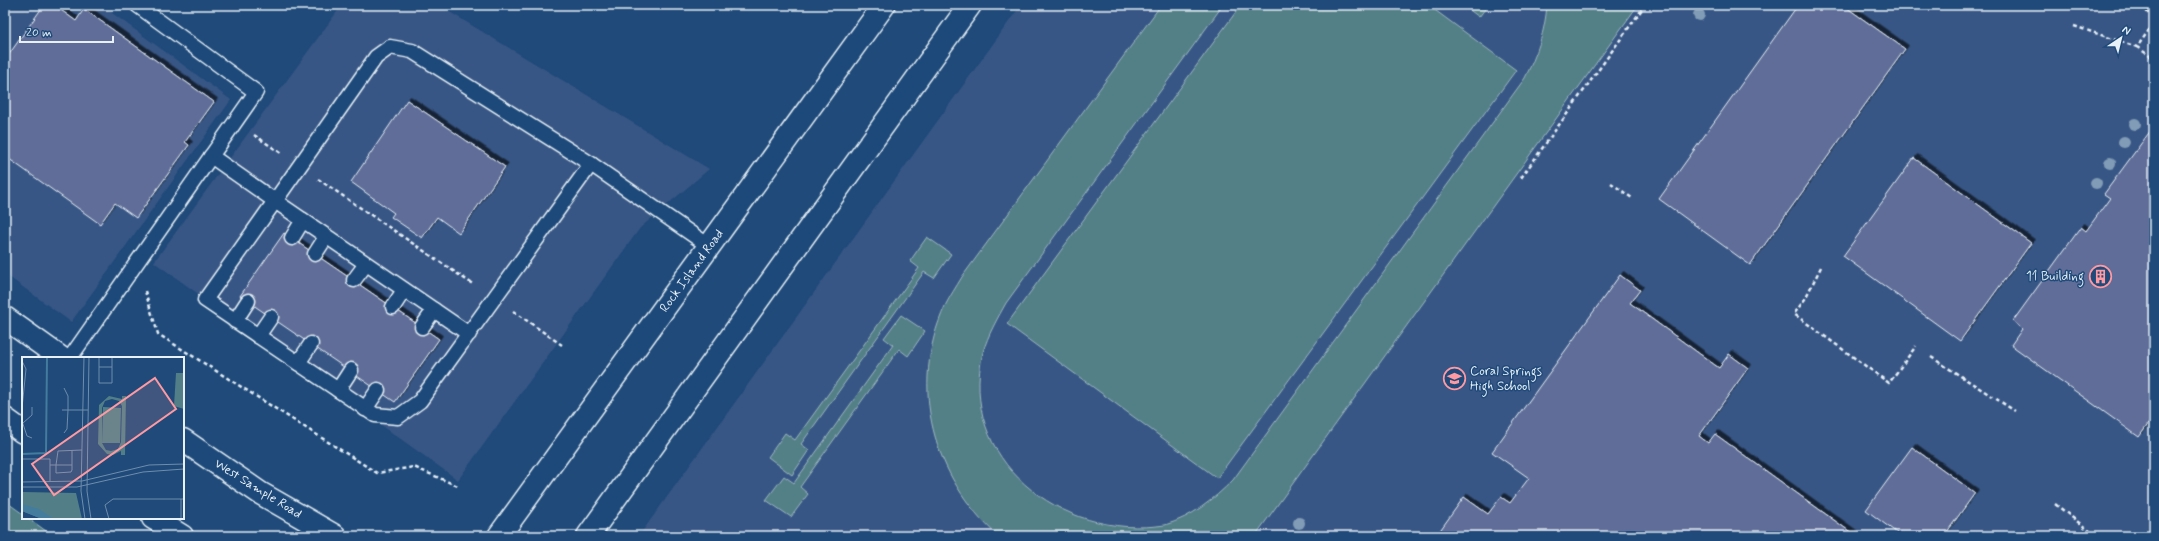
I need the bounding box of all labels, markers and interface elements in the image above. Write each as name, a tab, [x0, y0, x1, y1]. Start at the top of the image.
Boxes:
scale bar	[20, 18, 113, 44]
north arrow	[2101, 18, 2141, 58]
text: N	[2119, 23, 2133, 38]
text: 20 m	[26, 25, 52, 41]
street label: Rock Island Road	[656, 226, 728, 316]
building icon: 11 Building	[2087, 263, 2113, 289]
place label: 11 Building	[2026, 268, 2084, 287]
inset map	[22, 357, 184, 519]
place label: Coral Springs High School	[1470, 363, 1542, 397]
school or university icon: Coral Springs High School	[1441, 365, 1467, 391]
street label: West Sample Road	[211, 455, 305, 523]

